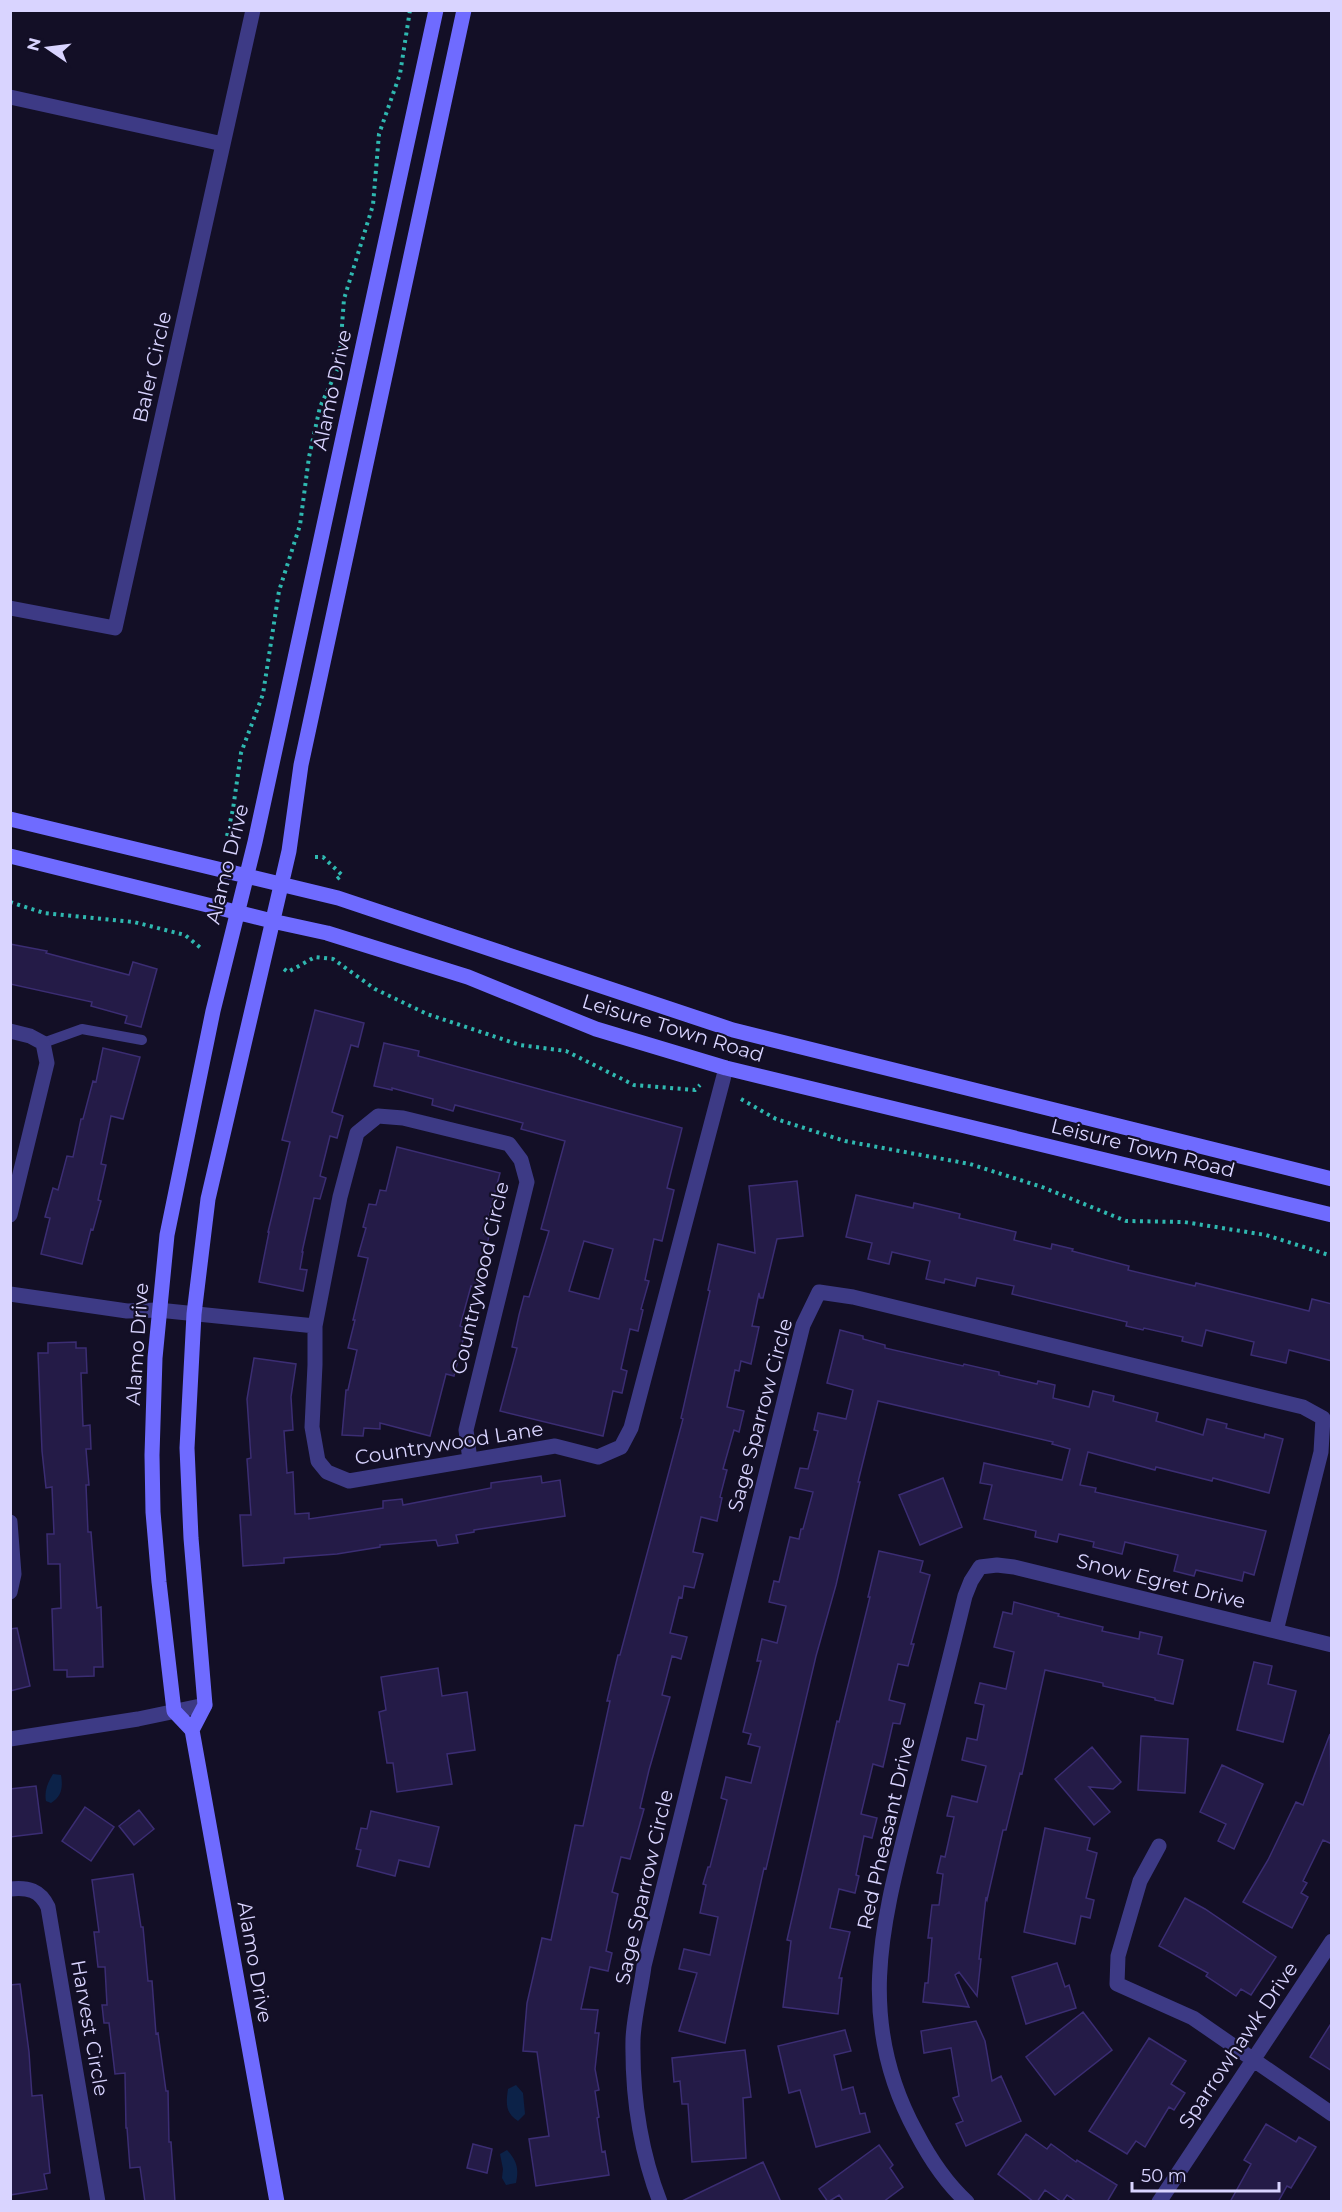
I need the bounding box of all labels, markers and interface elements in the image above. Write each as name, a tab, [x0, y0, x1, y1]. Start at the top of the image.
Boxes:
north arrow	[18, 18, 78, 78]
text: N	[23, 36, 45, 53]
street label: Baler Circle	[128, 309, 176, 425]
street label: Alamo Drive	[307, 327, 357, 453]
street label: Alamo Drive	[200, 801, 254, 927]
street label: Leisure Town Road	[579, 989, 767, 1067]
street label: Leisure Town Road	[1049, 1114, 1237, 1182]
street label: Countrywood Circle	[446, 1179, 514, 1377]
street label: Alamo Drive	[121, 1282, 153, 1406]
street label: Sage Sparrow Circle	[723, 1316, 797, 1514]
street label: Countrywood Lane	[353, 1416, 545, 1470]
street label: Snow Egret Drive	[1074, 1548, 1248, 1614]
street label: Red Pheasant Drive	[852, 1734, 920, 1932]
street label: Sage Sparrow Circle	[610, 1787, 678, 1987]
street label: Alamo Drive	[233, 1899, 277, 2025]
street label: Sparrowhawk Drive	[1173, 1957, 1303, 2133]
street label: Harvest Circle	[66, 1958, 114, 2098]
scale bar	[1132, 2155, 1279, 2193]
text: 50 m	[1141, 2165, 1187, 2187]

